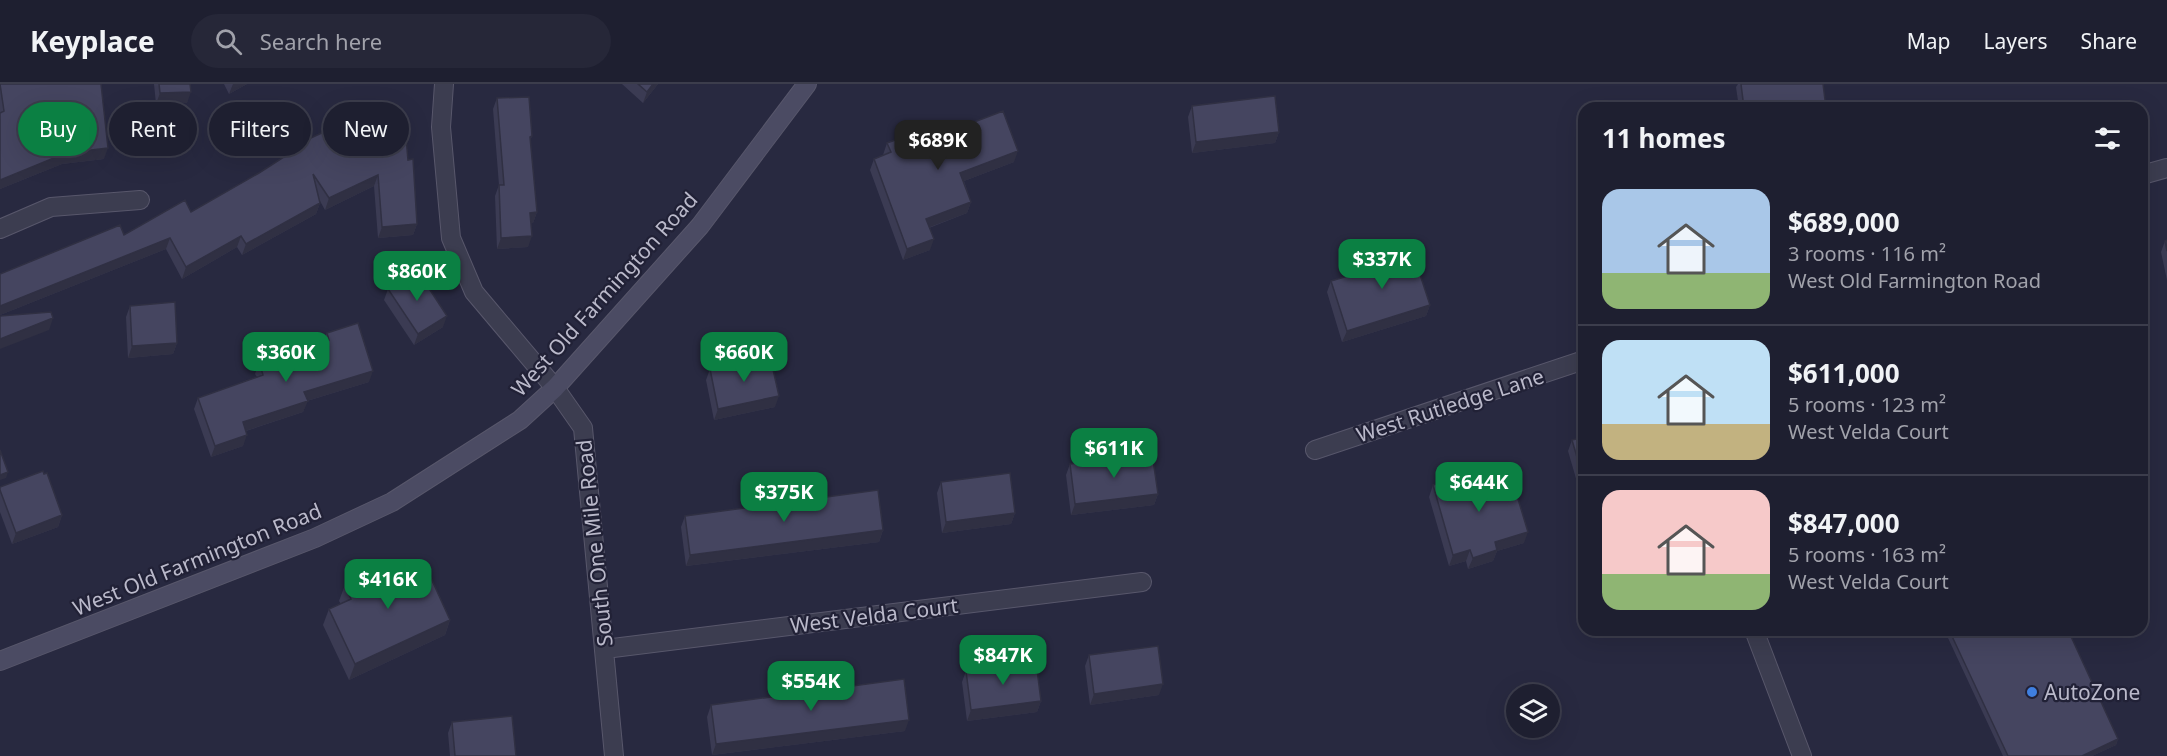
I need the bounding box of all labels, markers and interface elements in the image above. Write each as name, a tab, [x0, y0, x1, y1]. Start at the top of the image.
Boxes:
search box	[191, 14, 611, 68]
text: Keyplace	[30, 22, 155, 60]
icon: search	[212, 25, 245, 58]
text: Search here	[260, 26, 382, 56]
text: Map	[1907, 27, 1951, 55]
text: Layers	[1984, 27, 2048, 55]
text: Share	[2081, 27, 2137, 55]
chip: Buy	[18, 102, 97, 156]
chip: Rent	[109, 102, 197, 156]
chip: Filters	[209, 102, 311, 156]
chip: New	[323, 102, 409, 156]
pin: $689K	[896, 120, 980, 171]
text: 11 homes	[1602, 120, 1726, 156]
icon: filters	[2091, 122, 2124, 155]
text: $689K	[908, 126, 968, 153]
street label: West Old Farmington Road	[505, 186, 703, 402]
text: $689,000	[1788, 204, 1900, 240]
icon: home	[1650, 213, 1722, 285]
pin: $337K	[1340, 239, 1424, 290]
text: 3 rooms · 116 m²	[1788, 240, 1946, 267]
text: $337K	[1352, 245, 1412, 272]
pin: $860K	[375, 251, 459, 302]
text: $860K	[387, 257, 447, 284]
text: West Old Farmington Road	[1788, 267, 2041, 294]
pin: $360K	[244, 332, 328, 383]
pin: $660K	[702, 332, 786, 383]
text: $360K	[256, 338, 316, 365]
text: $660K	[714, 338, 774, 365]
text: $611,000	[1788, 355, 1900, 391]
street label: West Rutledge Lane	[1353, 361, 1547, 449]
icon: home	[1650, 364, 1722, 436]
text: 5 rooms · 123 m²	[1788, 391, 1946, 418]
text: West Velda Court	[1788, 418, 1949, 445]
pin: $611K	[1072, 428, 1156, 479]
text: $611K	[1084, 434, 1144, 461]
street label: South One Mile Road	[569, 438, 619, 648]
pin: $644K	[1437, 462, 1521, 513]
text: $644K	[1449, 468, 1509, 495]
pin: $375K	[742, 472, 826, 523]
text: $375K	[754, 478, 814, 505]
street label: West Old Farmington Road	[69, 496, 325, 622]
text: $847,000	[1788, 505, 1900, 541]
icon: home	[1650, 514, 1722, 586]
text: 5 rooms · 163 m²	[1788, 541, 1946, 568]
pin: $416K	[346, 559, 430, 610]
text: $416K	[358, 565, 418, 592]
text: West Velda Court	[1788, 568, 1949, 595]
street label: West Velda Court	[788, 591, 960, 639]
pin: $847K	[961, 635, 1045, 686]
text: $847K	[973, 641, 1033, 668]
pin: $554K	[769, 661, 853, 712]
text: $554K	[781, 667, 841, 694]
place label: AutoZone	[2044, 678, 2140, 706]
map controls	[1506, 684, 1560, 738]
button: layers	[1506, 684, 1560, 738]
marker: AutoZone	[2025, 685, 2039, 699]

